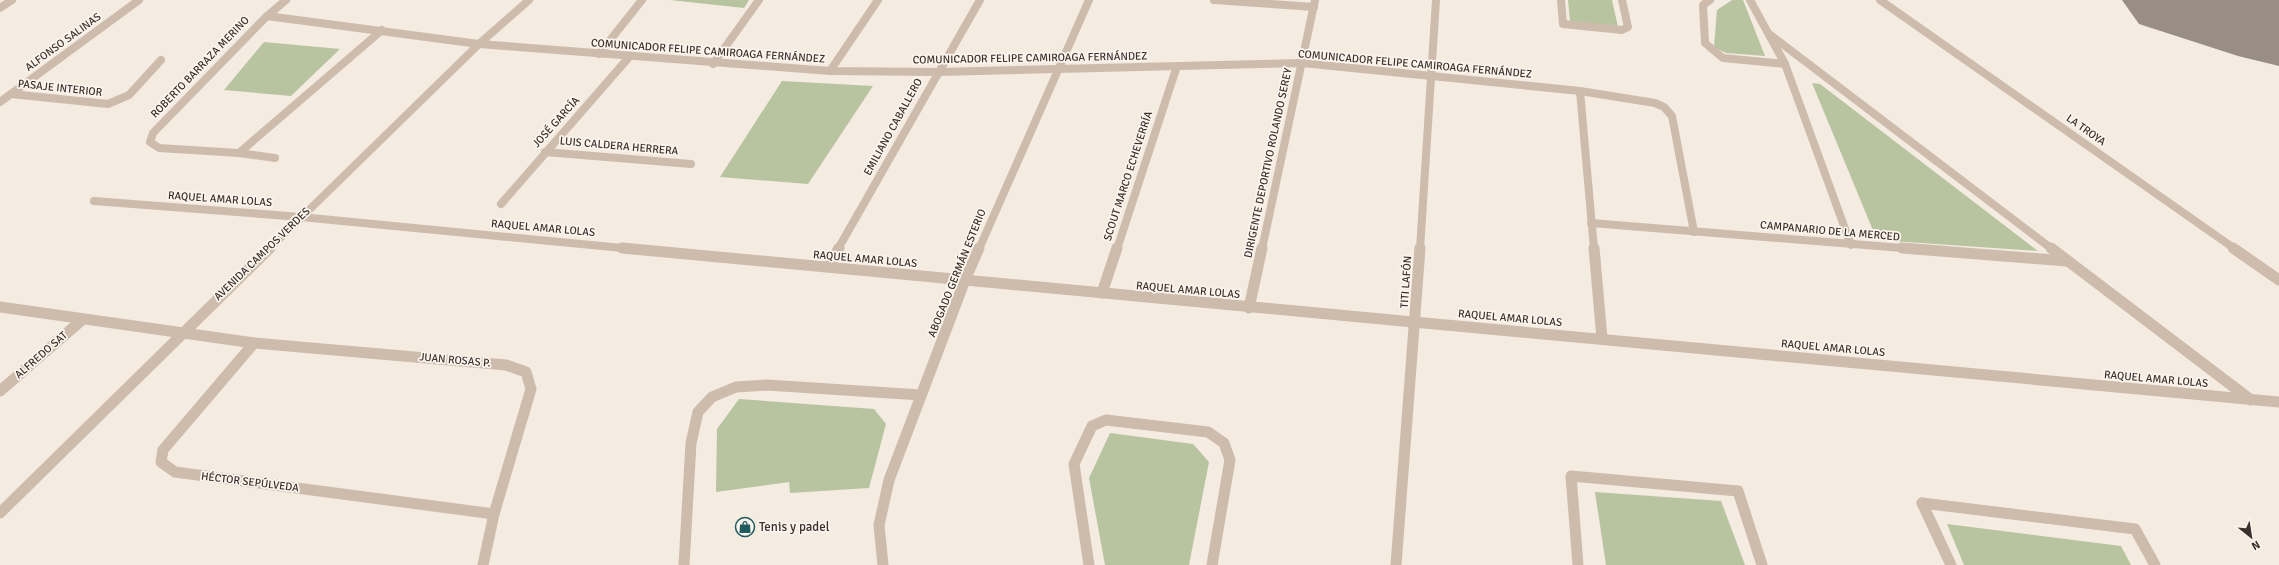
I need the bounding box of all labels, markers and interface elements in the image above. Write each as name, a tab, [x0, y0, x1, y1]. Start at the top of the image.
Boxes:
street label: ALFONSO SALINAS	[23, 10, 103, 74]
street label: ROBERTO BARRAZA MERINO	[148, 14, 252, 120]
street label: COMUNICADOR FELIPE CAMIROAGA FERNÁNDEZ	[590, 35, 826, 66]
street label: COMUNICADOR FELIPE CAMIROAGA FERNÁNDEZ	[1297, 46, 1533, 81]
street label: COMUNICADOR FELIPE CAMIROAGA FERNÁNDEZ	[912, 48, 1147, 67]
street label: DIRIGENTE DEPORTIVO ROLANDO SEREY	[1241, 66, 1295, 259]
street label: EMILIANO CABALLERO	[861, 76, 925, 178]
street label: PASAJE INTERIOR	[17, 77, 103, 99]
street label: JOSÉ GARCÍA	[529, 93, 582, 150]
street label: SCOUT MARCO ECHEVERRÍA	[1100, 109, 1155, 242]
street label: LA TROYA	[2064, 112, 2109, 148]
street label: LUIS CALDERA HERRERA	[559, 134, 679, 158]
street label: RAQUEL AMAR LOLAS	[167, 189, 273, 209]
street label: AVENIDA CAMPOS VERDES	[211, 205, 313, 303]
street label: ABOGADO GERMÁN ESTERIO	[924, 207, 989, 339]
street label: RAQUEL AMAR LOLAS	[490, 217, 596, 239]
street label: CAMPANARIO DE LA MERCED	[1760, 218, 1900, 244]
street label: RAQUEL AMAR LOLAS	[812, 248, 918, 270]
street label: TITI LAFÓN	[1397, 255, 1414, 309]
street label: RAQUEL AMAR LOLAS	[1135, 279, 1241, 301]
street label: RAQUEL AMAR LOLAS	[1457, 307, 1563, 329]
street label: ALFREDO SAT	[12, 328, 70, 381]
street label: RAQUEL AMAR LOLAS	[1780, 337, 1886, 359]
street label: JUAN ROSAS P.	[419, 350, 491, 370]
street label: RAQUEL AMAR LOLAS	[2103, 368, 2209, 390]
street label: HÉCTOR SEPÚLVEDA	[200, 469, 300, 494]
shop icon: Tenis y padel	[734, 516, 756, 538]
north arrow	[2231, 517, 2271, 557]
place label: Tenis y padel	[759, 519, 830, 535]
text: N	[2249, 538, 2262, 553]

